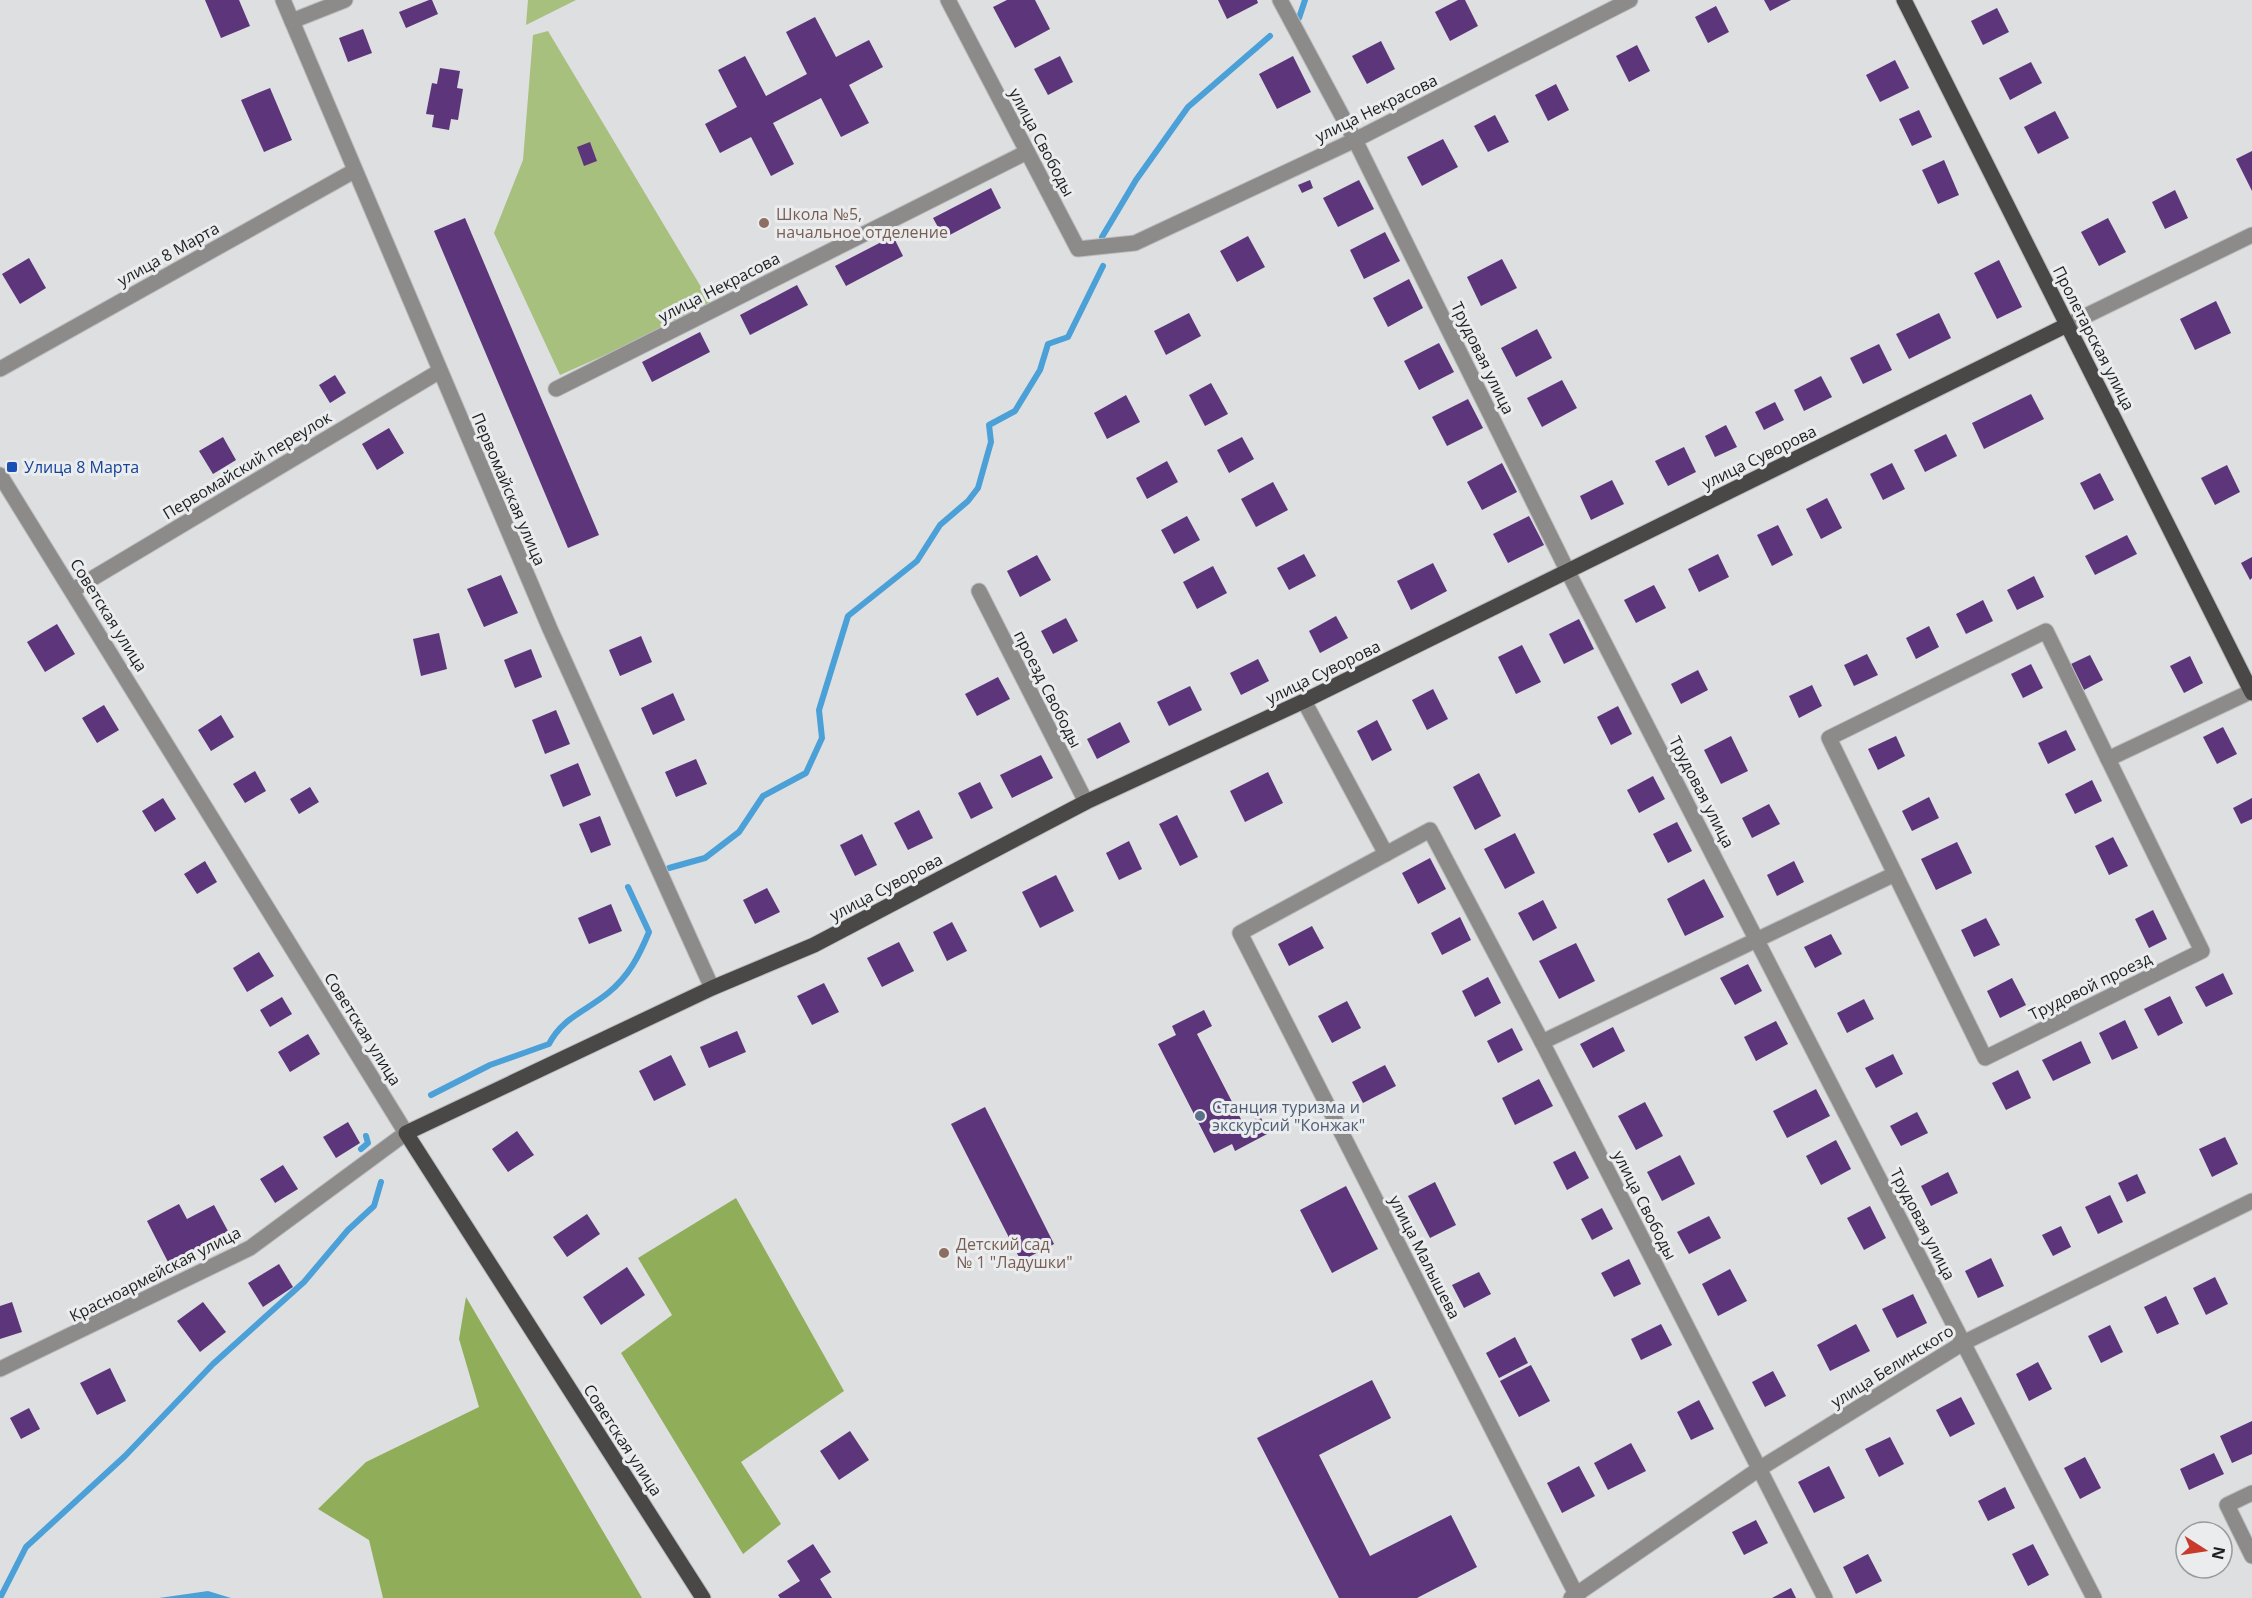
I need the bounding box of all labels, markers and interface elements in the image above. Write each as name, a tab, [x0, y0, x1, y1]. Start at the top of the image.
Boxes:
street label: улица Некрасова	[1311, 69, 1441, 147]
street label: улица Свободы	[1004, 84, 1080, 200]
place label: Школа №5, начальное отделение	[776, 203, 948, 243]
marker: Школа №5, начальное отделение	[757, 216, 771, 230]
street label: улица 8 Марта	[113, 217, 223, 291]
street label: улица Некрасова	[655, 247, 783, 327]
street label: Пролетарская улица	[2048, 262, 2140, 414]
street label: Трудовая улица	[1446, 298, 1520, 418]
street label: Первомайский переулок	[159, 405, 336, 524]
street label: Первомайская улица	[467, 409, 551, 569]
street label: улица Суворова	[1698, 420, 1820, 494]
place label: Улица 8 Марта	[24, 456, 139, 478]
marker: Улица 8 Марта	[5, 460, 19, 474]
street label: Советская улица	[65, 554, 153, 676]
street label: проезд Свободы	[1009, 627, 1087, 751]
street label: улица Суворова	[1262, 635, 1384, 709]
street label: Трудовая улица	[1664, 732, 1740, 852]
street label: улица Суворова	[826, 848, 946, 926]
street label: Трудовой проезд	[2025, 947, 2155, 1025]
street label: Советская улица	[319, 968, 407, 1090]
place label: Станция туризма и экскурсий "Конжак"	[1212, 1096, 1365, 1136]
marker: Станция туризма и экскурсий "Конжак"	[1193, 1109, 1207, 1123]
street label: улица Свободы	[1608, 1147, 1682, 1263]
street label: Трудовая улица	[1885, 1164, 1961, 1284]
street label: улица Малышева	[1384, 1191, 1466, 1323]
street label: Красноармейская улица	[66, 1221, 244, 1327]
place label: Детский сад № 1 "Ладушки"	[956, 1233, 1073, 1273]
marker: Детский сад № 1 "Ладушки"	[937, 1246, 951, 1260]
street label: улица Белинского	[1827, 1319, 1957, 1413]
street label: Советская улица	[579, 1380, 667, 1500]
north arrow	[2174, 1520, 2234, 1580]
text: N	[2207, 1544, 2231, 1562]

